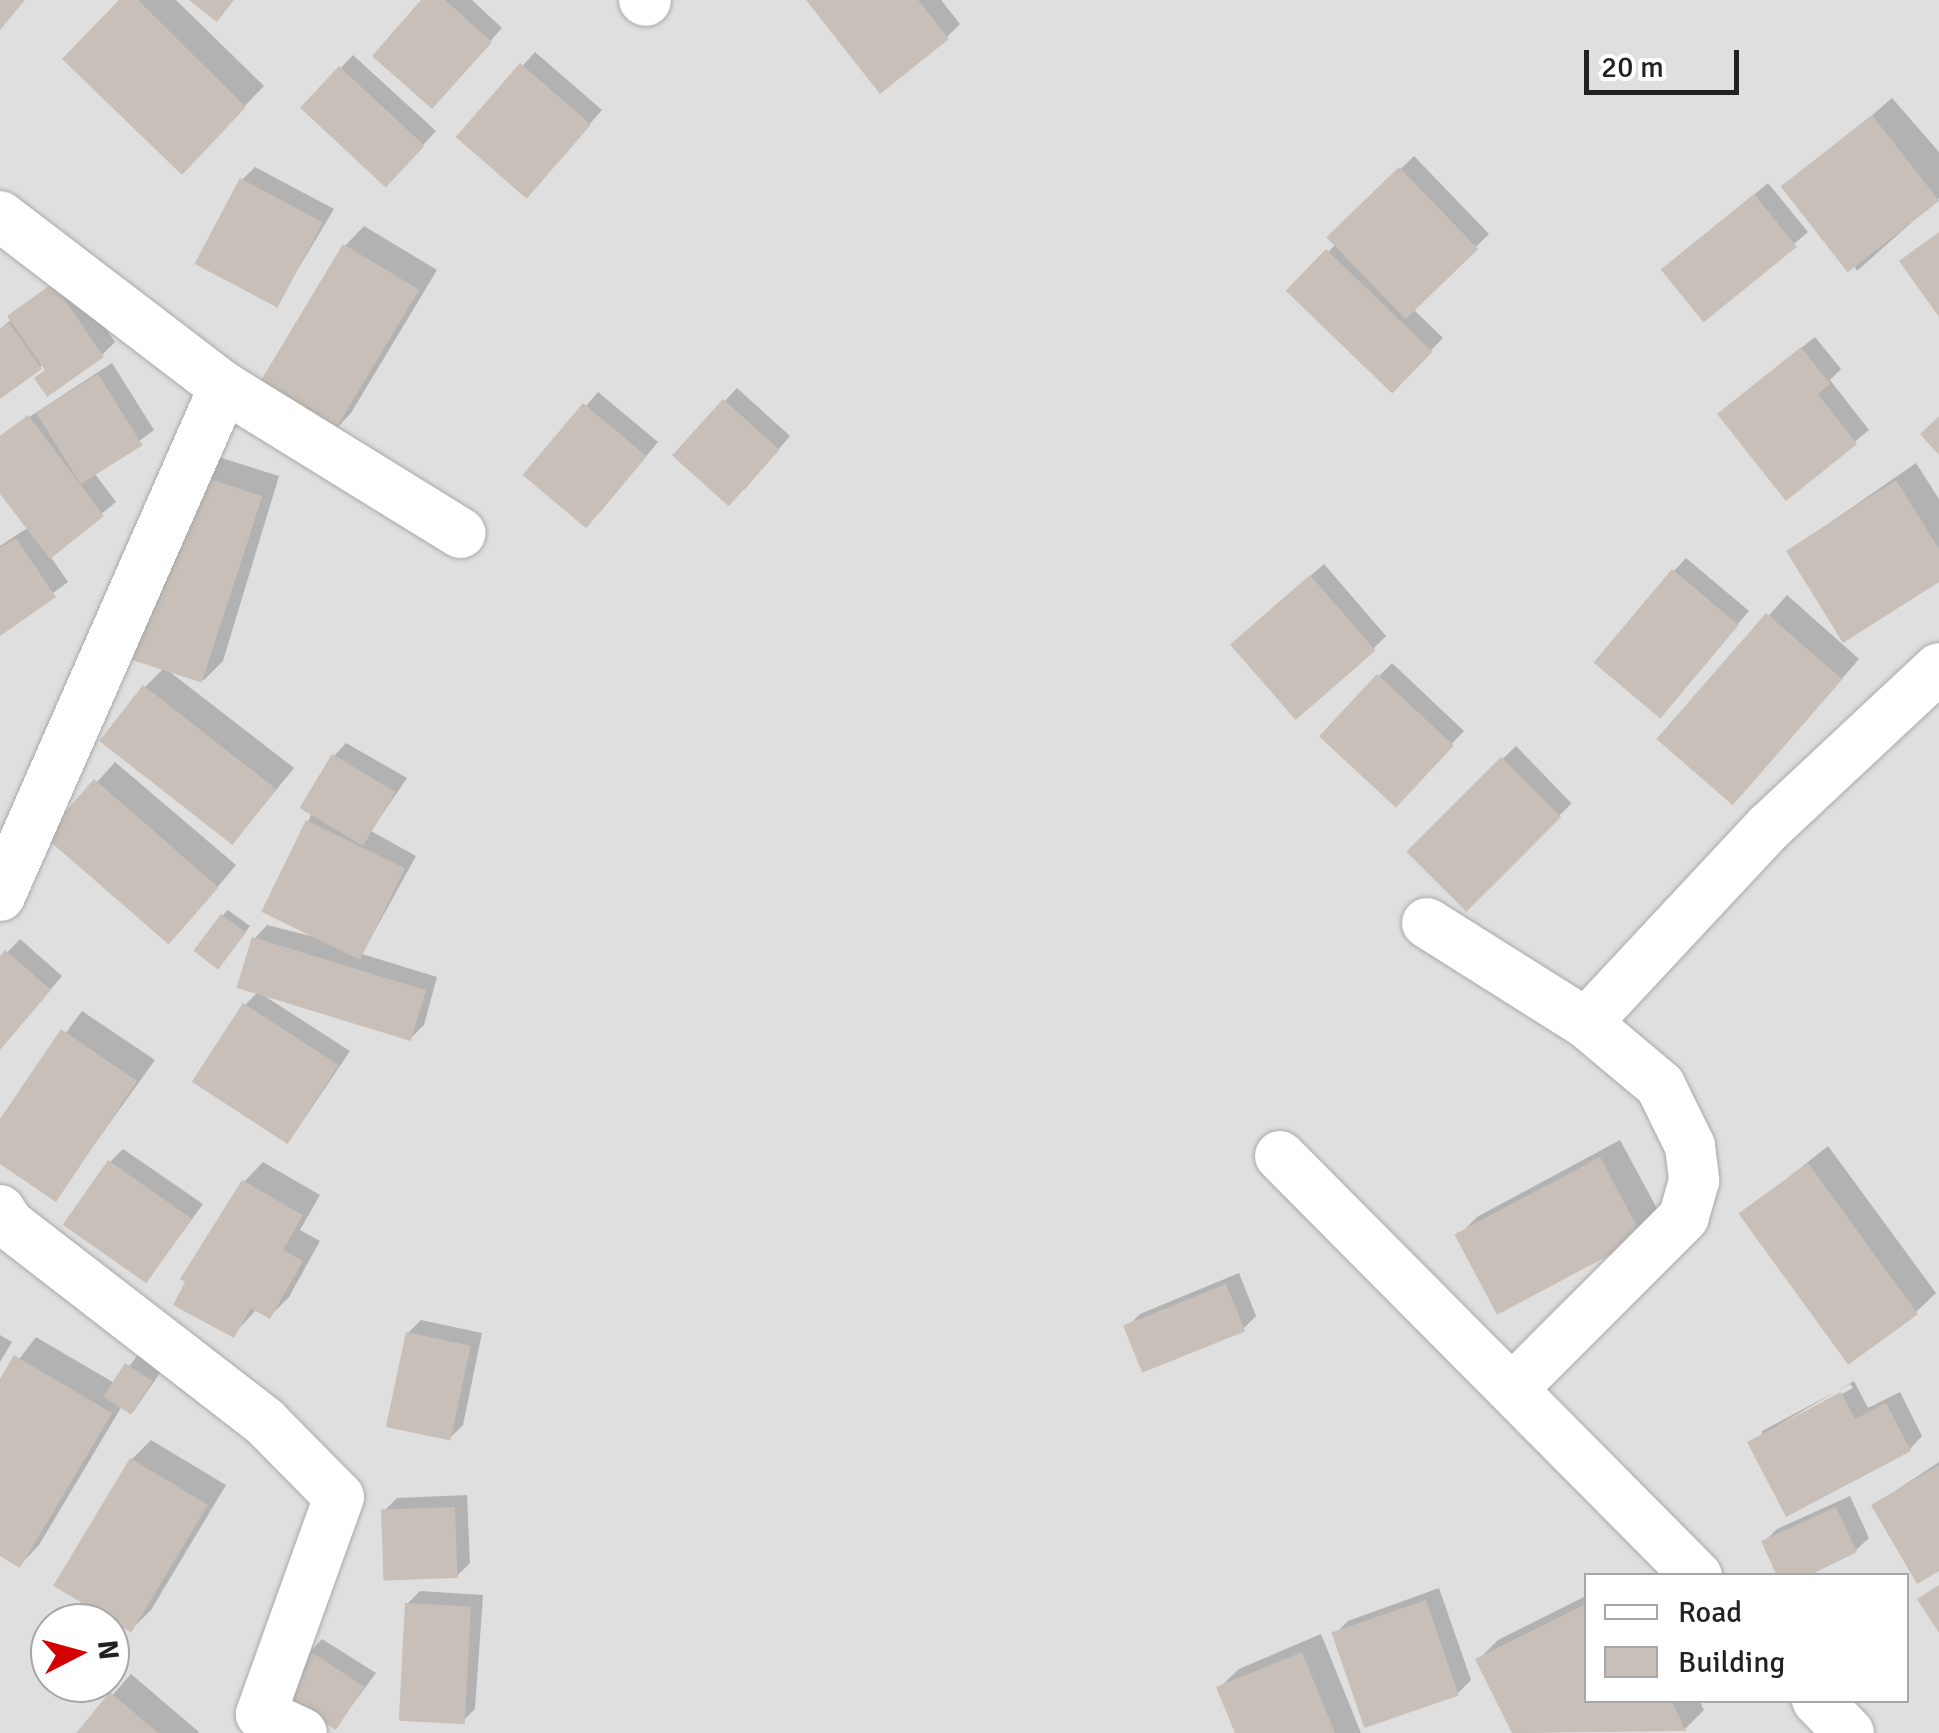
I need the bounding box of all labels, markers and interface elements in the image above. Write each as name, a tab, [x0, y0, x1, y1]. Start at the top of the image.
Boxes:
scale bar	[1589, 30, 1744, 92]
text: 20 m	[1601, 49, 1664, 86]
legend	[1584, 1573, 1909, 1703]
text: Road	[1678, 1594, 1742, 1631]
north arrow	[30, 1603, 130, 1703]
text: N	[90, 1639, 126, 1662]
text: Building	[1678, 1644, 1785, 1681]

